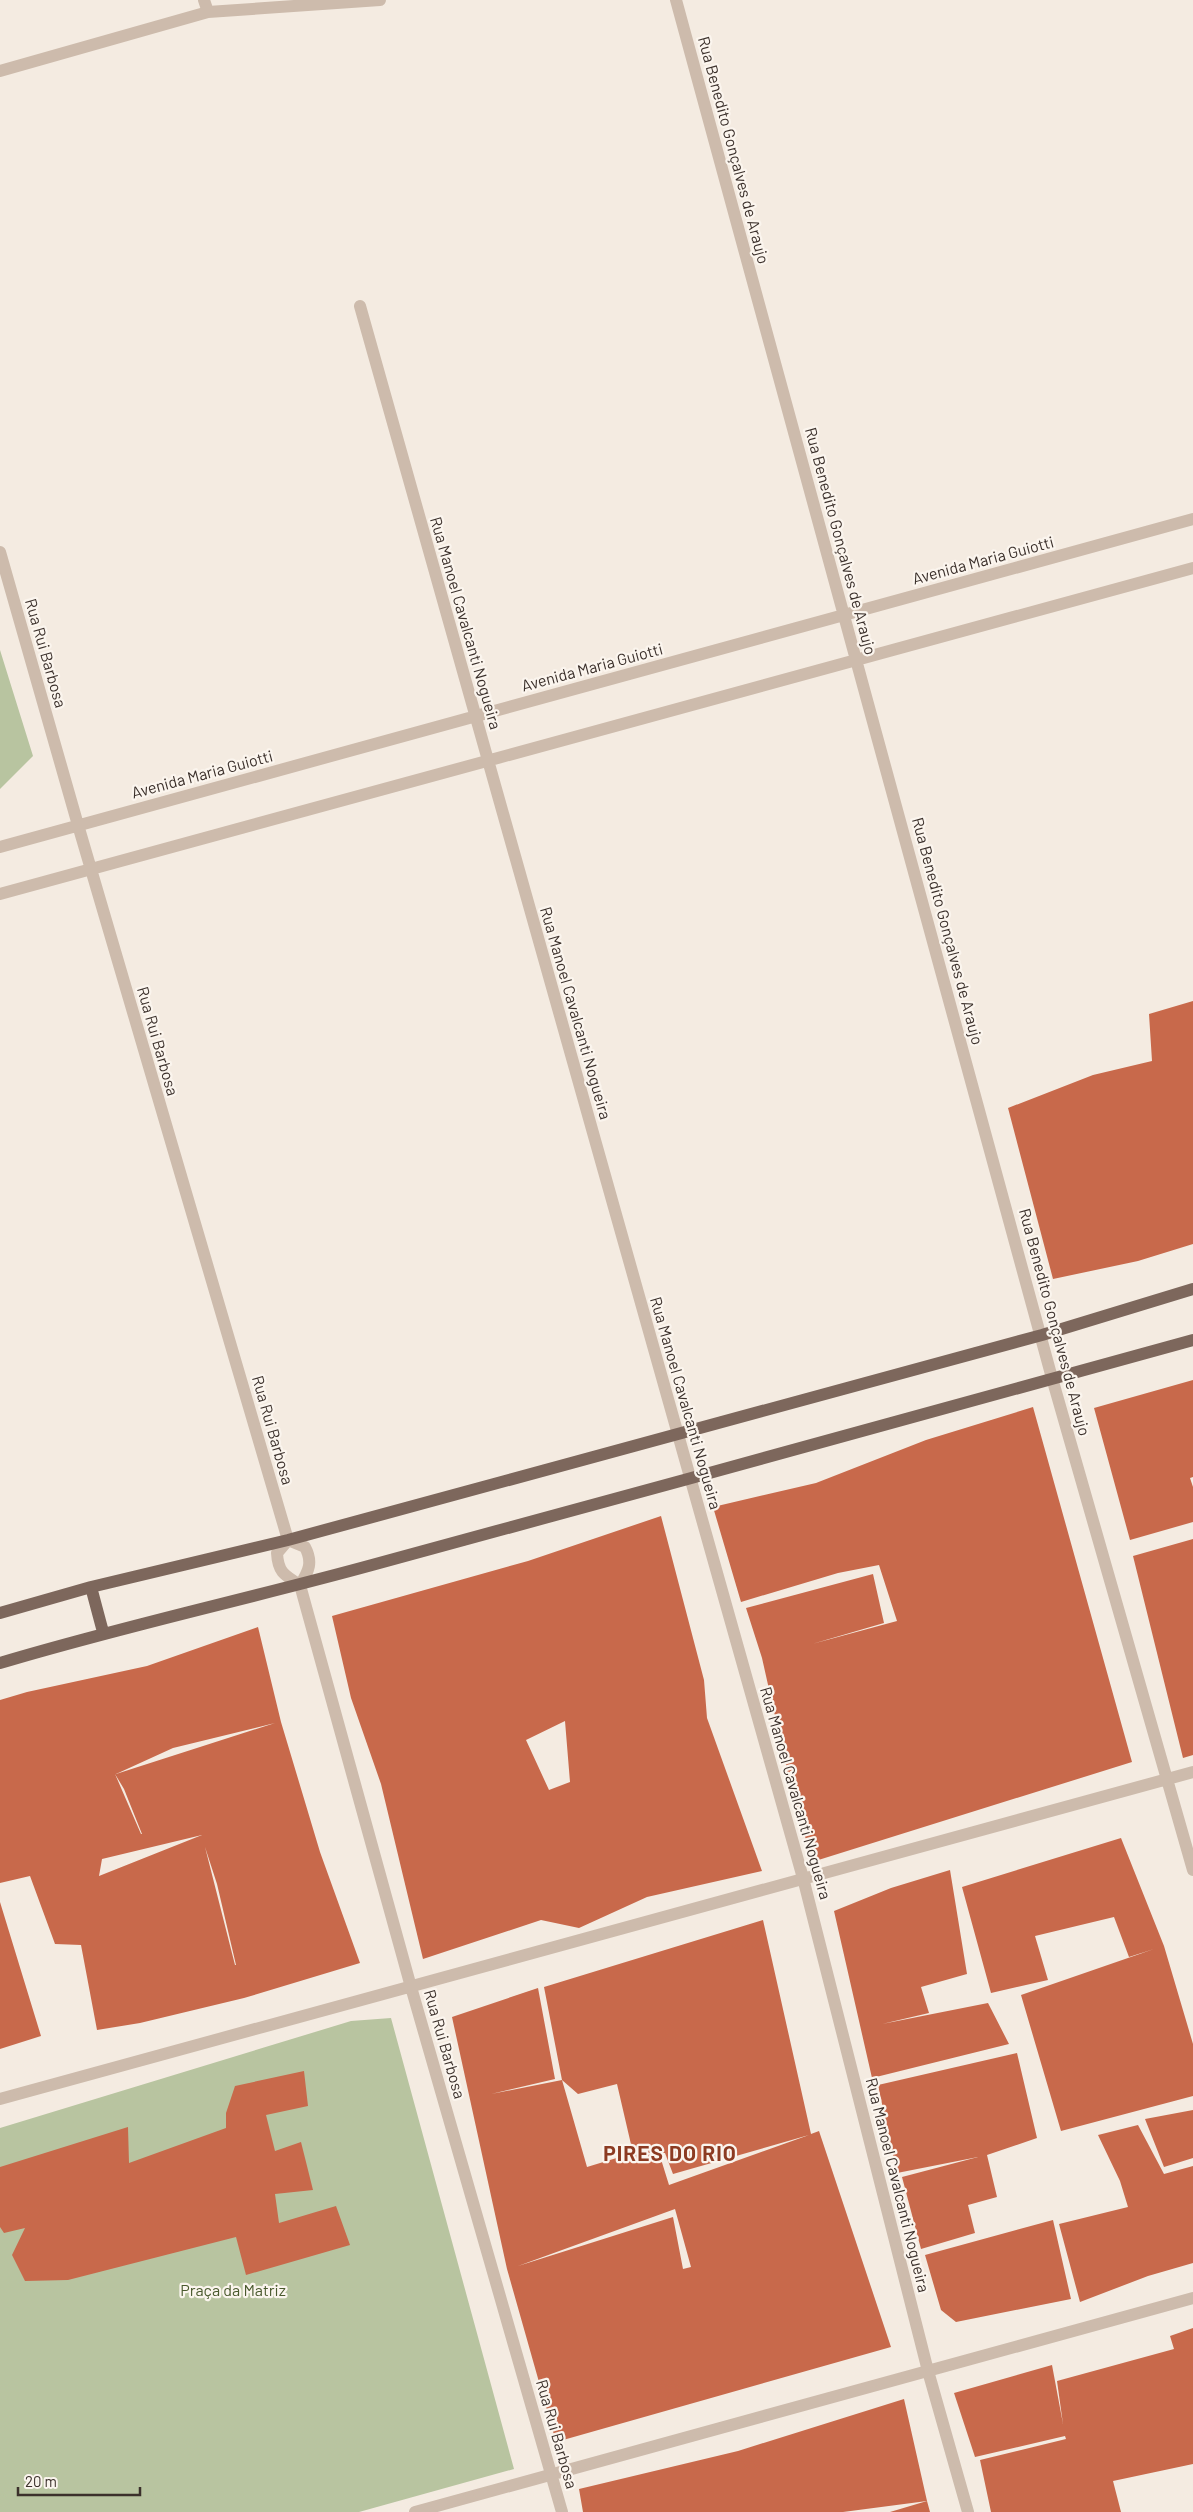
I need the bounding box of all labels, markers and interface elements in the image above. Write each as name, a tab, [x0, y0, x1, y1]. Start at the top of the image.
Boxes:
street label: Rua Benedito Gonçalves de Araujo	[695, 34, 774, 266]
street label: Rua Benedito Gonçalves de Araujo	[802, 425, 881, 657]
street label: Rua Manoel Cavalcanti Nogueira	[427, 514, 506, 731]
street label: Avenida Maria Guiotti	[910, 531, 1056, 588]
street label: Rua Rui Barbosa	[22, 596, 71, 710]
street label: Avenida Maria Guiotti	[519, 638, 665, 695]
street label: Avenida Maria Guiotti	[129, 745, 275, 802]
street label: Rua Benedito Gonçalves de Araujo	[909, 815, 988, 1047]
street label: Rua Manoel Cavalcanti Nogueira	[537, 904, 616, 1121]
street label: Rua Rui Barbosa	[134, 984, 183, 1098]
street label: Rua Benedito Gonçalves de Araujo	[1016, 1206, 1095, 1438]
street label: Rua Manoel Cavalcanti Nogueira	[647, 1294, 726, 1511]
street label: Rua Rui Barbosa	[249, 1373, 298, 1487]
street label: Rua Manoel Cavalcanti Nogueira	[757, 1684, 836, 1901]
street label: Rua Rui Barbosa	[421, 1987, 470, 2101]
street label: Rua Manoel Cavalcanti Nogueira	[863, 2076, 934, 2294]
district label: PIRES DO RIO	[603, 2140, 737, 2165]
park label: Praça da Matriz	[180, 2280, 286, 2299]
street label: Rua Rui Barbosa	[533, 2377, 582, 2491]
scale bar	[18, 2464, 140, 2496]
text: 20 m	[25, 2472, 57, 2490]

